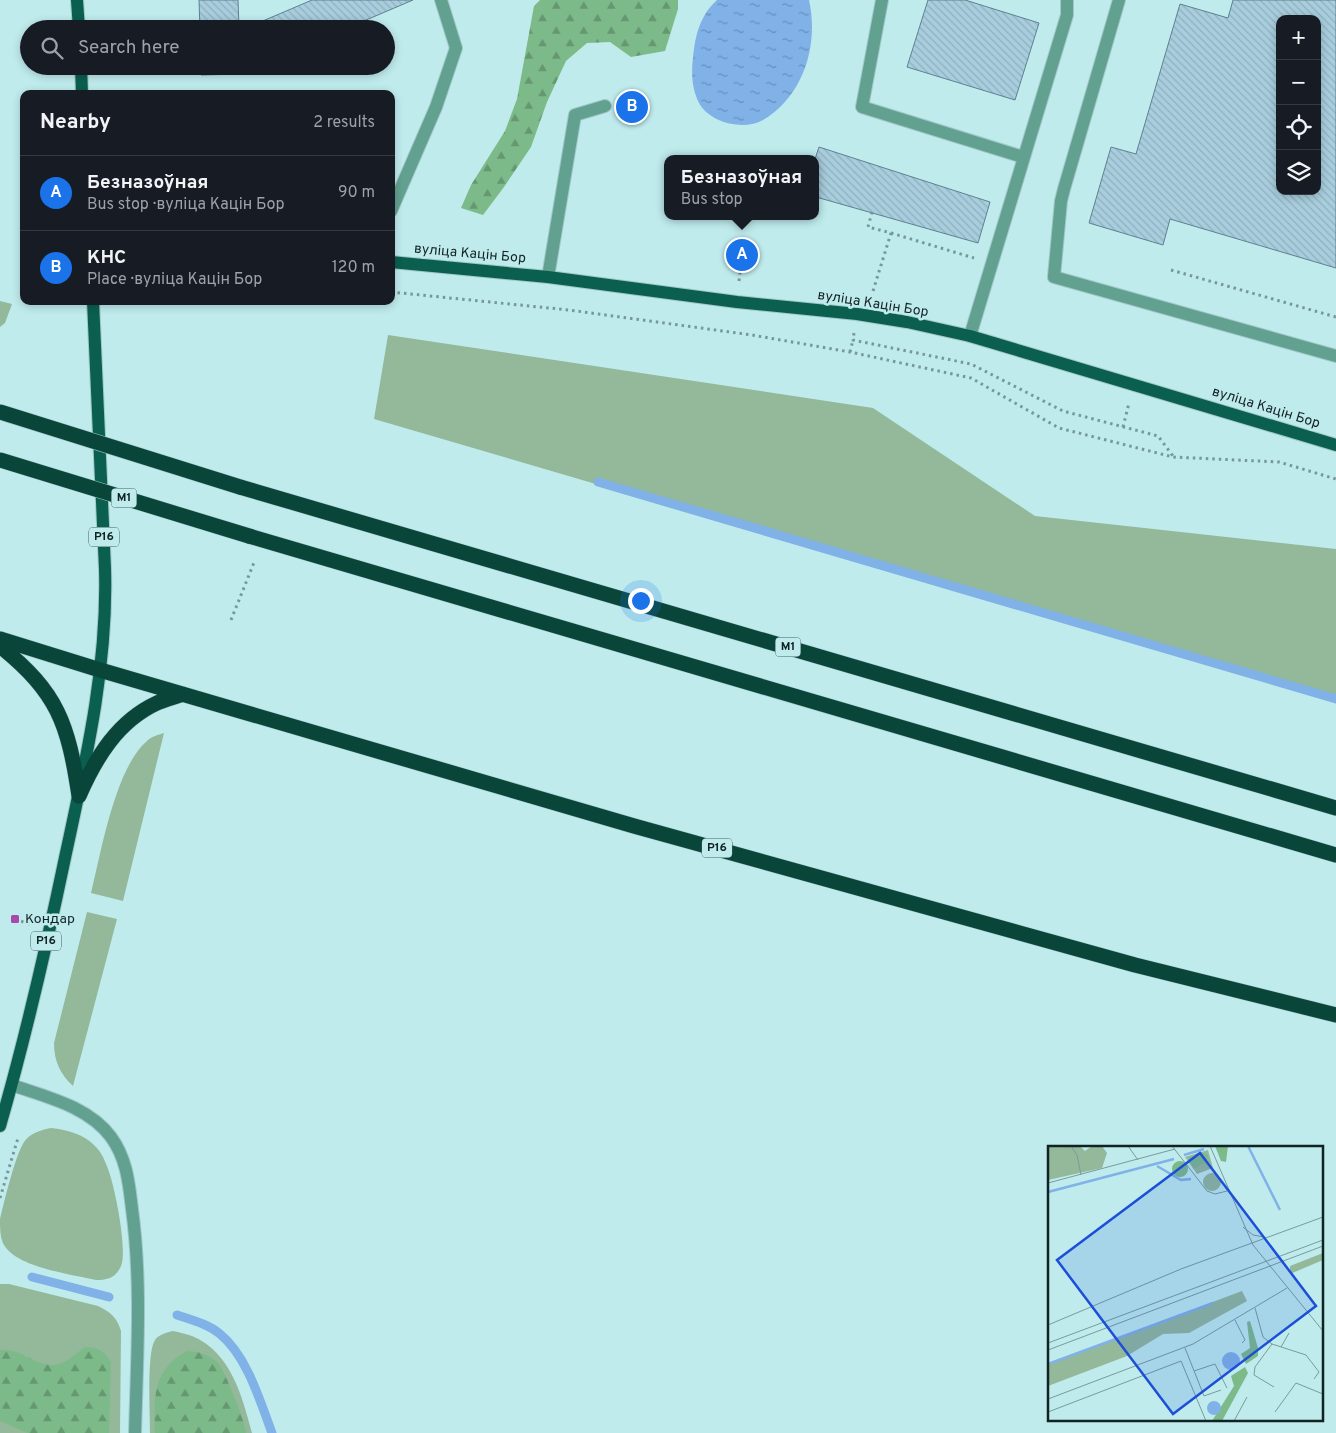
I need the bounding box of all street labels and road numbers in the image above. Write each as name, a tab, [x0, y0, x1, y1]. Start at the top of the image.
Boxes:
street label: вуліца Кацін Бор	[413, 241, 527, 267]
street label: вуліца Кацін Бор	[816, 287, 930, 321]
street label: вуліца Кацін Бор	[1210, 383, 1322, 433]
road number: М1	[112, 488, 136, 508]
road number: Р16	[89, 528, 119, 546]
road number: М1	[776, 638, 800, 656]
road number: Р16	[702, 838, 732, 858]
road number: Р16	[31, 931, 61, 950]

